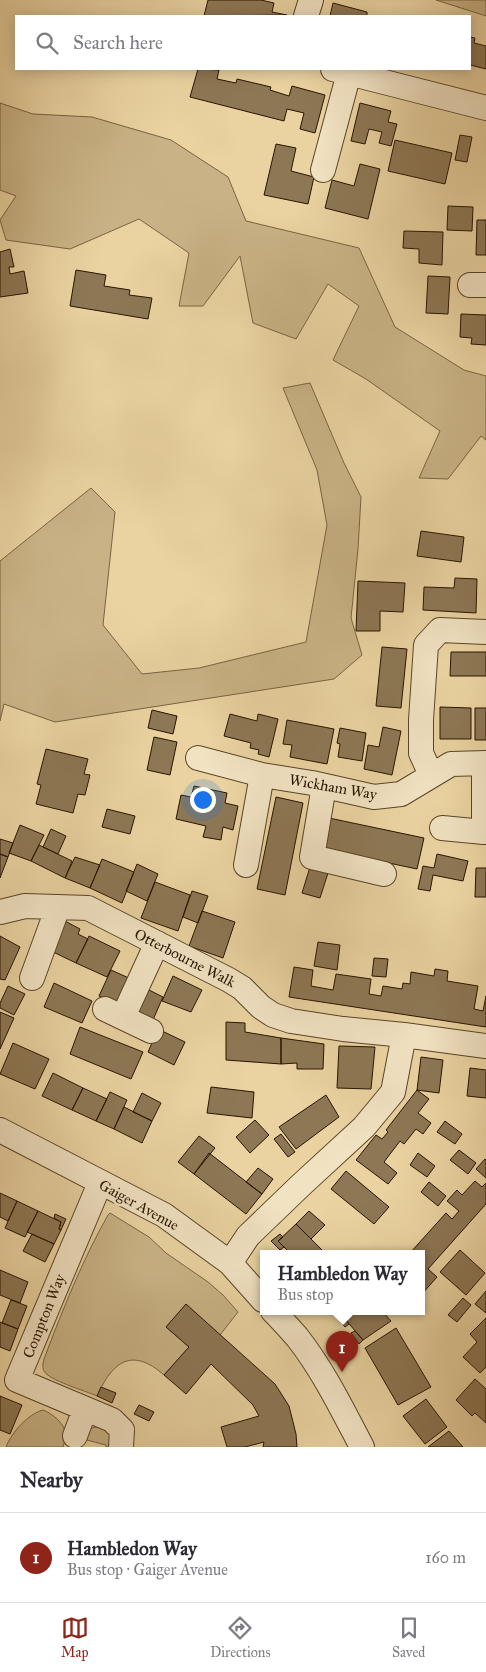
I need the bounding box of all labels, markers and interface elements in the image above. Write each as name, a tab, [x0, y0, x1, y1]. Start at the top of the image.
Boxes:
search box	[15, 15, 471, 70]
icon: search	[33, 29, 61, 57]
text: Search here	[73, 31, 163, 54]
street label: Wickham Way	[288, 770, 379, 804]
your location	[190, 787, 216, 813]
street label: Otterbourne Walk	[131, 925, 239, 991]
street label: Gaiger Avenue	[96, 1176, 182, 1234]
popup	[260, 1250, 425, 1315]
text: Hambledon Way	[278, 1262, 407, 1285]
street label: Compton Way	[19, 1270, 69, 1361]
text: Bus stop	[278, 1285, 334, 1304]
pin: 1	[326, 1331, 358, 1372]
text: Nearby	[20, 1467, 83, 1493]
text: Hambledon Way	[67, 1537, 197, 1560]
text: 1	[33, 1548, 39, 1567]
text: 160 m	[425, 1548, 466, 1567]
text: Bus stop · Gaiger Avenue	[67, 1560, 228, 1579]
tab: Map	[61, 1614, 89, 1661]
tab: Directions	[210, 1614, 271, 1661]
tab: Saved	[392, 1614, 425, 1661]

